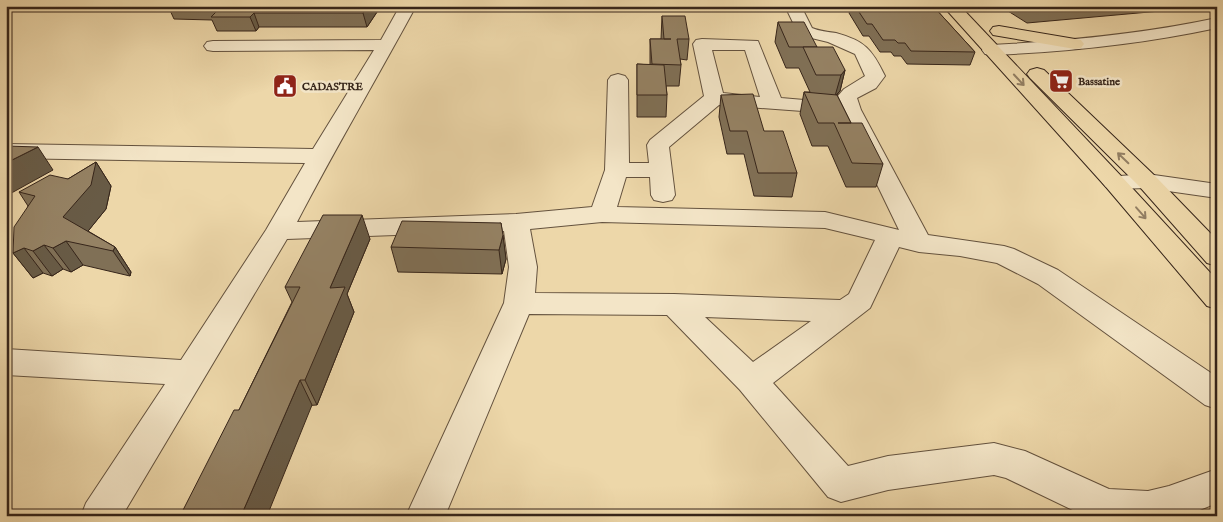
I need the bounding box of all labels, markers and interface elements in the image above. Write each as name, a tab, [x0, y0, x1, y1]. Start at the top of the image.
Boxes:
supermarket icon: Bassatine	[1048, 68, 1074, 94]
public building icon: CADASTRE	[272, 73, 298, 99]
one-way arrow	[1013, 74, 1025, 87]
place label: Bassatine	[1078, 75, 1120, 89]
place label: CADASTRE	[302, 80, 363, 94]
one-way arrow	[1117, 152, 1130, 164]
one-way arrow	[1136, 206, 1147, 219]

